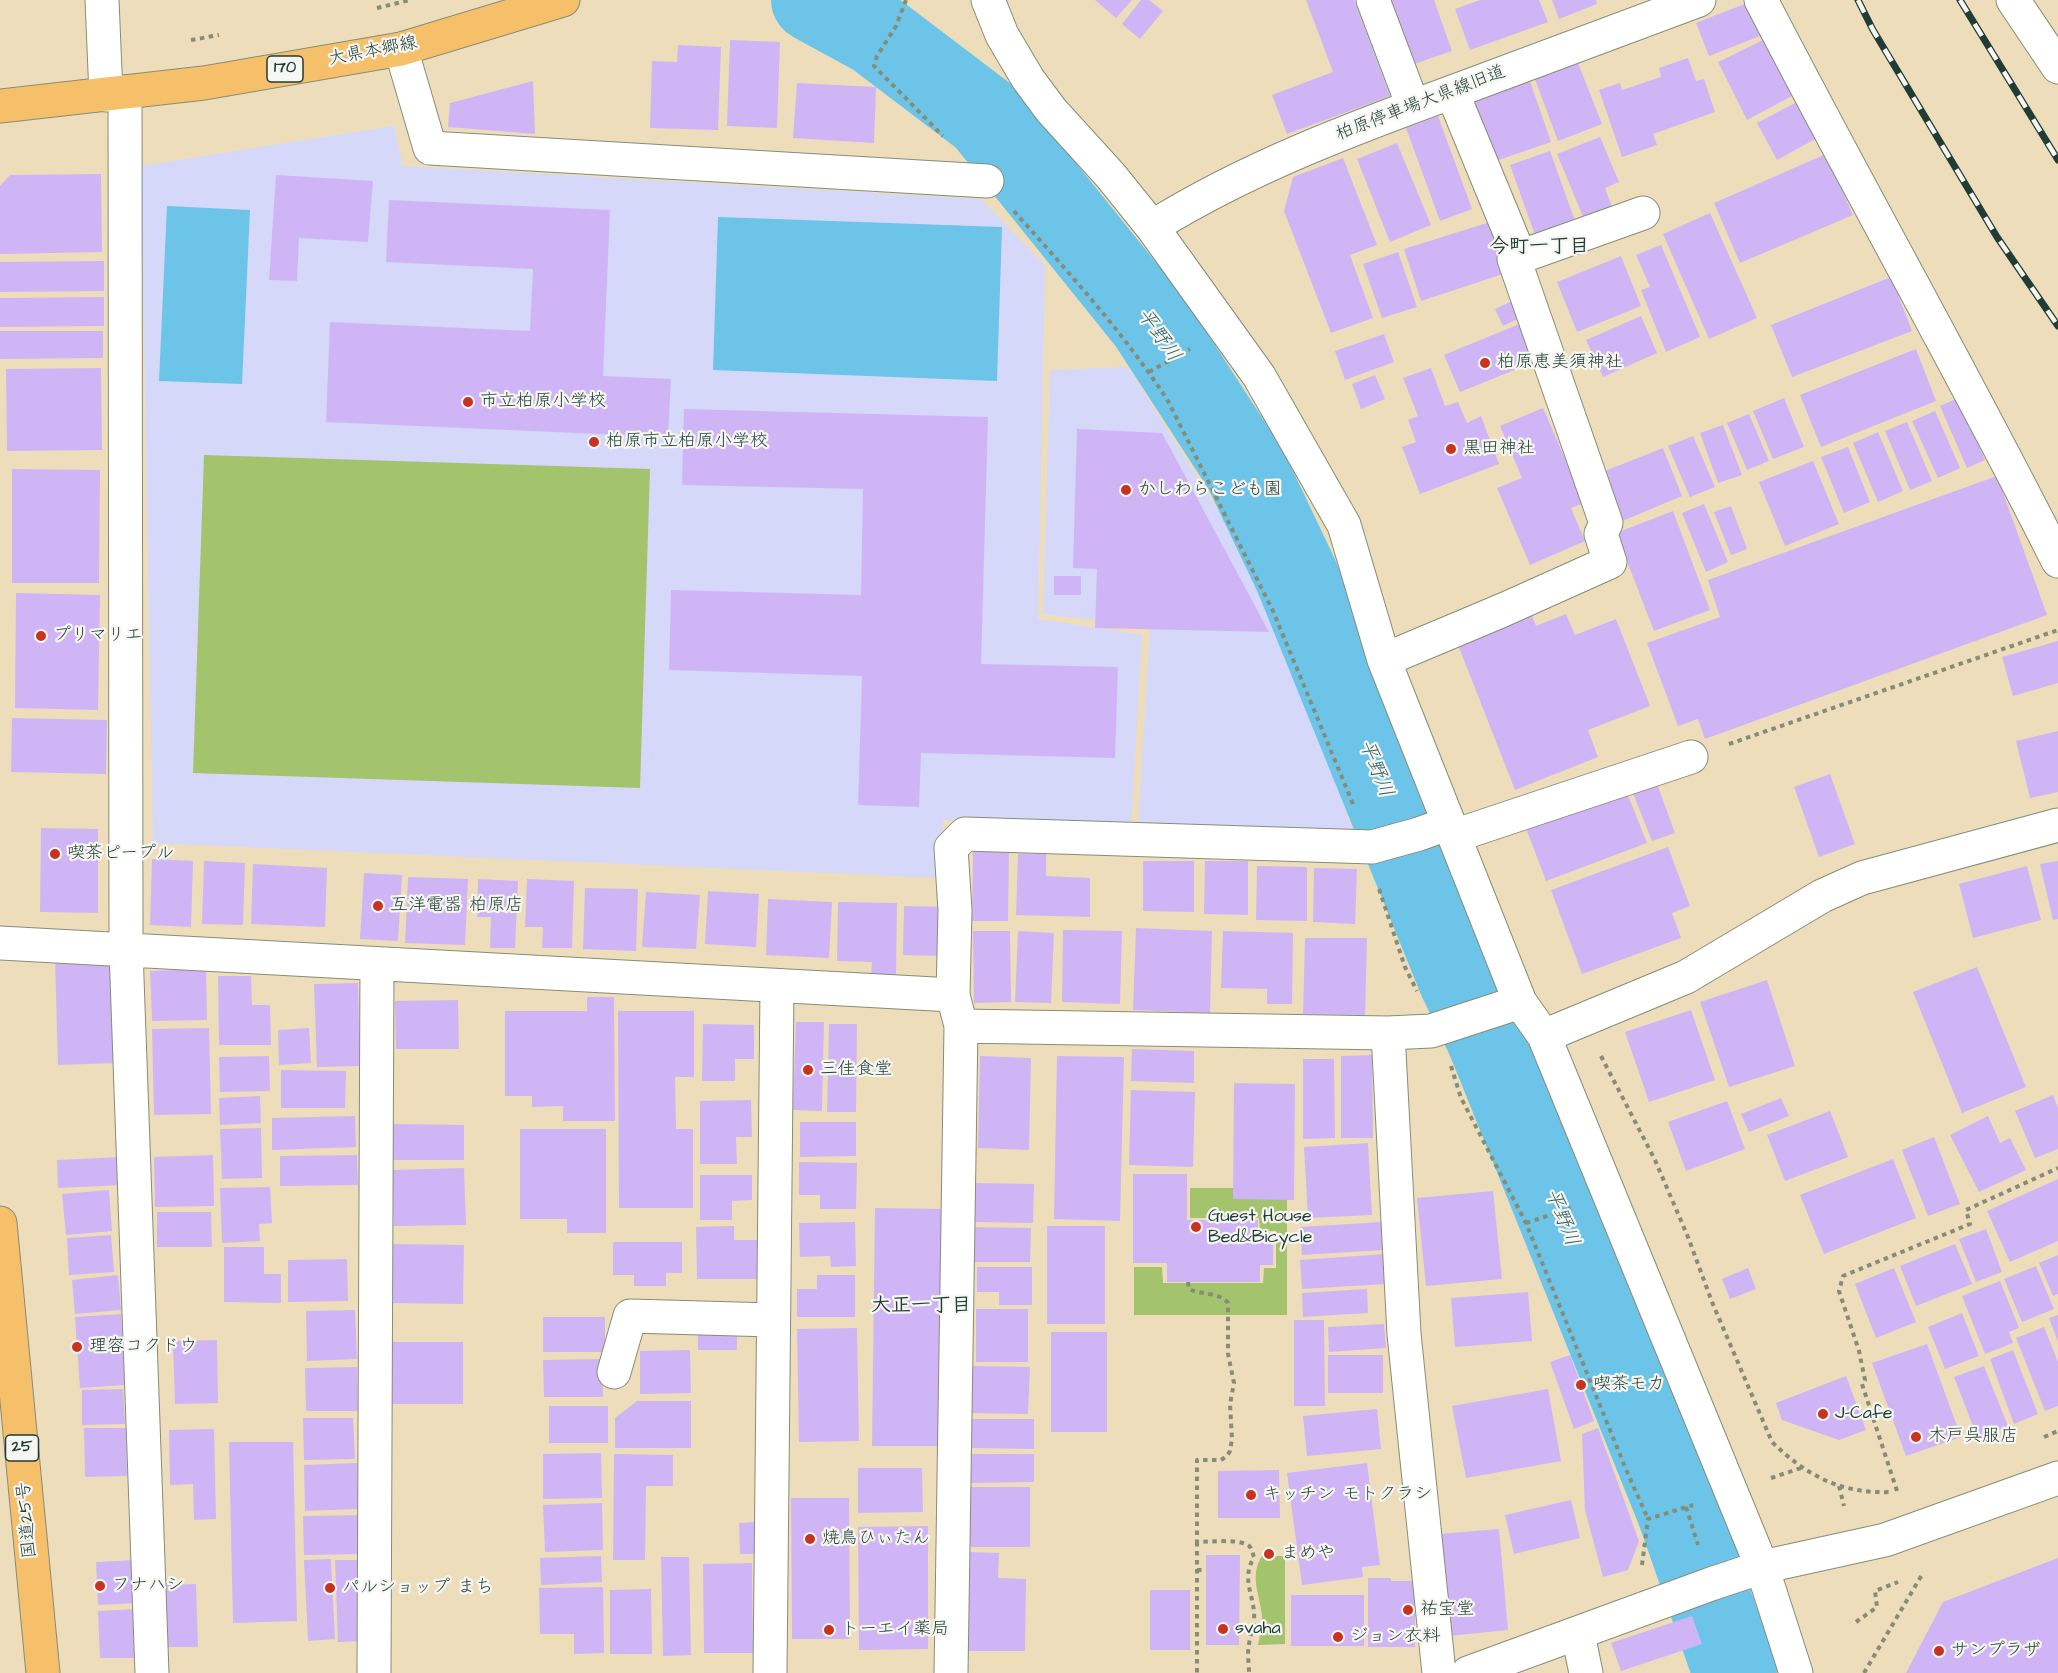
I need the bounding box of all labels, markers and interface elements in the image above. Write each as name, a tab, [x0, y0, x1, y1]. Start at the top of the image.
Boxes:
street label: 大県本郷線	[327, 33, 419, 71]
road number: 170	[267, 56, 303, 82]
street label: 柏原停車場大県線旧道	[1333, 62, 1509, 146]
district label: 今町一丁目	[1489, 236, 1589, 260]
water label: 平野川	[1131, 305, 1185, 367]
place label: 柏原恵美須神社	[1497, 352, 1623, 374]
marker: 柏原恵美須神社	[1478, 356, 1492, 370]
place label: 市立柏原小学校	[480, 391, 606, 413]
marker: 市立柏原小学校	[461, 395, 475, 409]
place label: 柏原市立柏原小学校	[606, 431, 768, 453]
marker: 柏原市立柏原小学校	[587, 435, 601, 449]
place label: 黒田神社	[1463, 438, 1535, 460]
marker: 黒田神社	[1444, 442, 1458, 456]
place label: かしわらこども園	[1138, 479, 1282, 501]
marker: かしわらこども園	[1119, 483, 1133, 497]
place label: プリマリエ	[53, 625, 143, 647]
marker: プリマリエ	[34, 629, 48, 643]
water label: 平野川	[1353, 737, 1397, 801]
place label: 喫茶ピープル	[67, 843, 174, 865]
marker: 喫茶ピープル	[48, 847, 62, 861]
place label: 互洋電器 柏原店	[390, 895, 523, 917]
marker: 互洋電器 柏原店	[371, 899, 385, 913]
place label: 三佳食堂	[820, 1059, 892, 1081]
marker: 三佳食堂	[801, 1063, 815, 1077]
water label: 平野川	[1539, 1186, 1583, 1250]
place label: Guest House Bed&Bicycle	[1208, 1206, 1313, 1248]
marker: Guest House Bed&Bicycle	[1189, 1220, 1203, 1234]
district label: 大正一丁目	[871, 1295, 971, 1319]
place label: 理容コクドウ	[89, 1336, 197, 1358]
marker: 理容コクドウ	[70, 1340, 84, 1354]
place label: 喫茶モカ	[1593, 1374, 1665, 1396]
marker: 喫茶モカ	[1574, 1378, 1588, 1392]
place label: J-Cafe	[1835, 1403, 1892, 1425]
marker: J-Cafe	[1816, 1407, 1830, 1421]
place label: 木戸呉服店	[1928, 1426, 2018, 1448]
marker: 木戸呉服店	[1909, 1430, 1923, 1444]
road number: 25	[5, 1435, 38, 1461]
street label: 国道25号	[14, 1481, 42, 1559]
place label: キッチン モトクラシ	[1263, 1484, 1432, 1506]
marker: キッチン モトクラシ	[1244, 1488, 1258, 1502]
place label: 焼鳥ひぃたん	[822, 1528, 930, 1550]
marker: 焼鳥ひぃたん	[803, 1532, 817, 1546]
place label: まめや	[1281, 1543, 1335, 1565]
marker: まめや	[1262, 1547, 1276, 1561]
place label: フナハシ	[112, 1575, 184, 1597]
place label: パルショップ まち	[342, 1577, 493, 1599]
marker: フナハシ	[93, 1579, 107, 1593]
marker: パルショップ まち	[323, 1581, 337, 1595]
place label: 祐宝堂	[1420, 1599, 1474, 1621]
marker: 祐宝堂	[1401, 1603, 1415, 1617]
place label: svaha	[1235, 1618, 1281, 1640]
place label: トーエイ薬局	[841, 1619, 949, 1641]
marker: svaha	[1216, 1622, 1230, 1636]
marker: トーエイ薬局	[822, 1623, 836, 1637]
place label: ジョン衣料	[1350, 1626, 1440, 1648]
marker: ジョン衣料	[1331, 1630, 1345, 1644]
place label: サンプラザ	[1951, 1640, 2041, 1662]
marker: サンプラザ	[1932, 1644, 1946, 1658]

